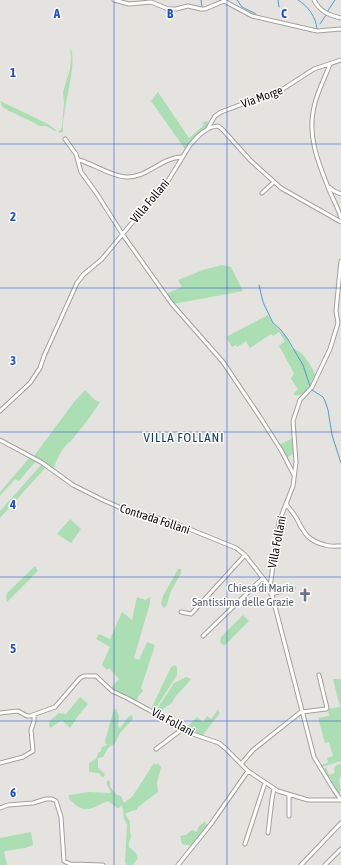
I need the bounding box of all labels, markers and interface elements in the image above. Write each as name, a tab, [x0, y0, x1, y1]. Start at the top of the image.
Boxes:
text: A	[53, 6, 61, 21]
text: B	[167, 6, 174, 21]
text: C	[281, 6, 287, 21]
text: 1	[10, 65, 16, 80]
street label: Via Morge	[239, 83, 285, 111]
street label: Villa Follani	[128, 176, 172, 226]
text: 2	[10, 209, 16, 224]
text: 3	[10, 353, 16, 368]
district label: VILLA FOLLANI	[143, 430, 225, 445]
text: 4	[9, 497, 16, 512]
street label: Contrada Follani	[118, 501, 192, 537]
street label: Villa Follani	[265, 515, 289, 569]
place label: Chiesa di Maria Santissima delle Grazie	[192, 581, 294, 609]
church icon: Chiesa di Maria Santissima delle Grazie	[297, 587, 313, 603]
text: 5	[10, 641, 16, 656]
street label: Via Follani	[149, 705, 197, 739]
text: 6	[10, 785, 16, 800]

